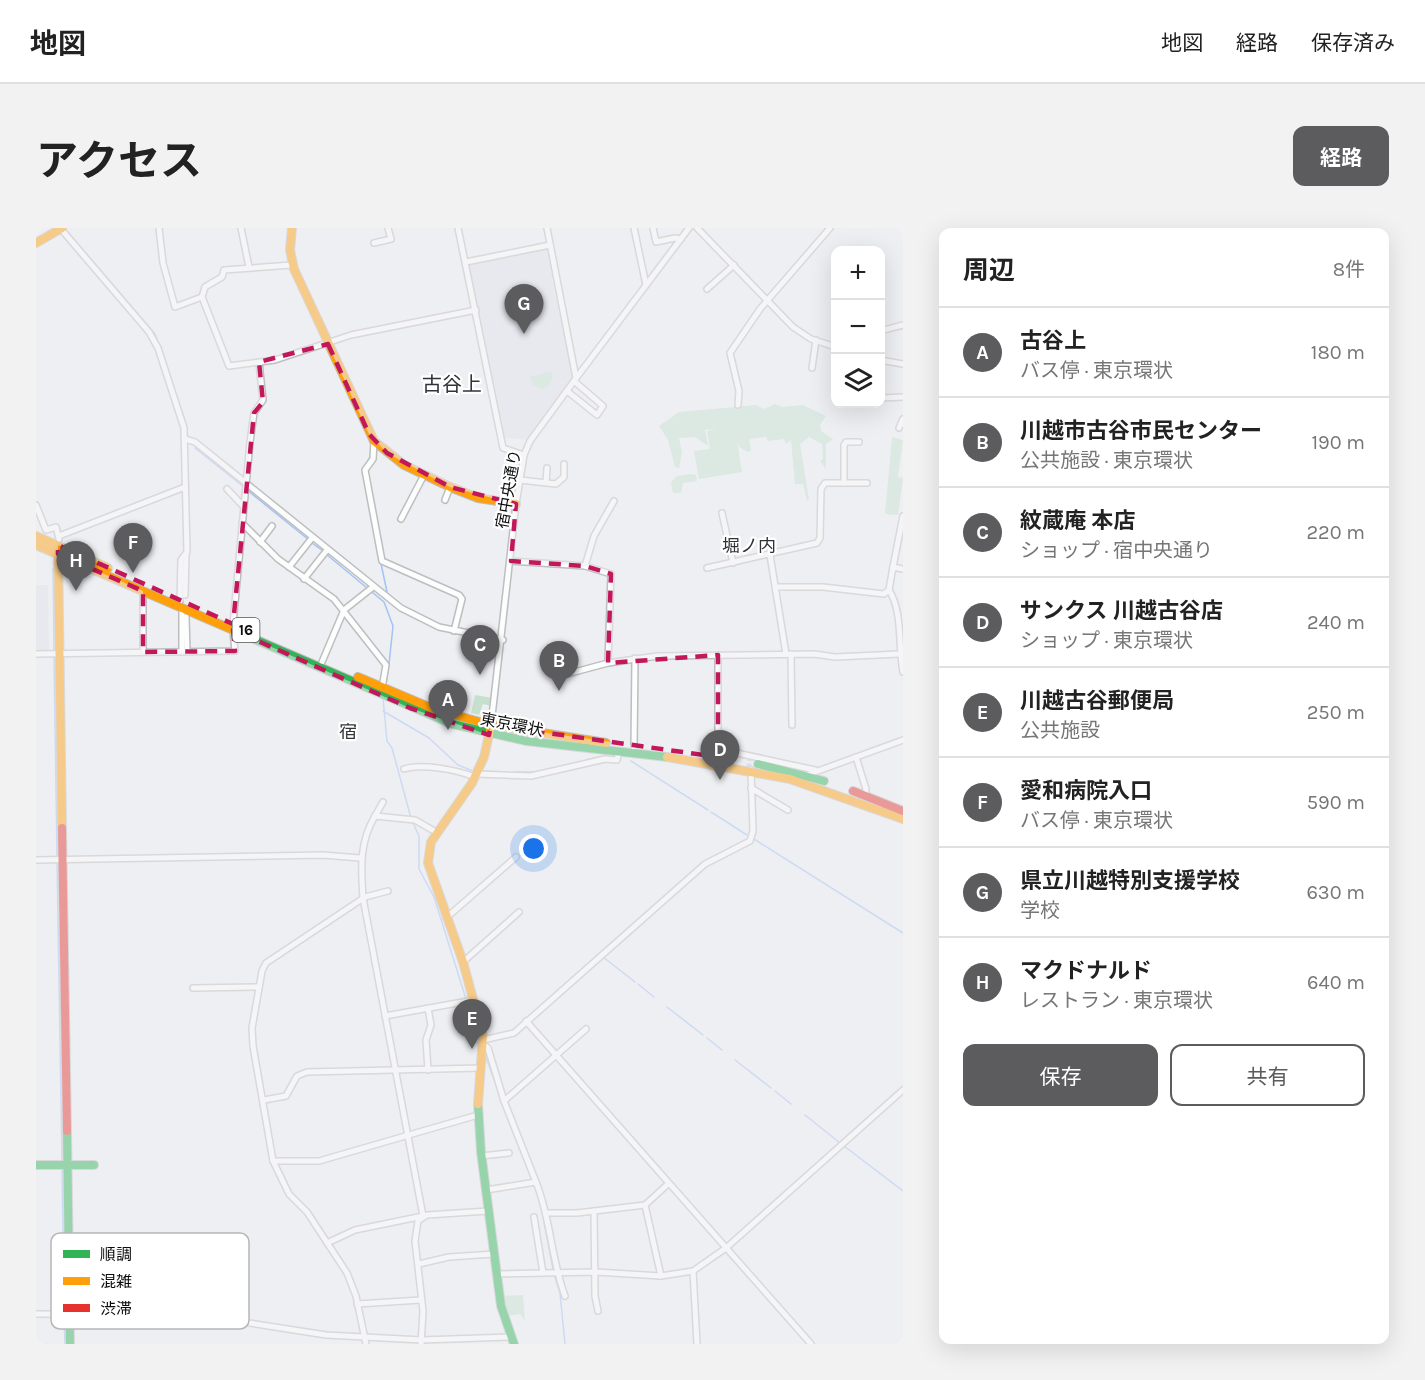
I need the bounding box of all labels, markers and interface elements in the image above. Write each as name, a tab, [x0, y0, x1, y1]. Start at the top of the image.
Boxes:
text: 地図	[30, 27, 86, 60]
text: 地図	[1161, 31, 1203, 55]
text: 経路	[1236, 31, 1278, 55]
text: 保存済み	[1311, 31, 1395, 55]
button: 経路	[1293, 126, 1389, 186]
text: アクセス	[36, 136, 202, 186]
map controls	[831, 246, 885, 408]
button: +	[831, 246, 885, 300]
text: 周辺	[963, 255, 1015, 286]
text: 8件	[1333, 258, 1365, 281]
pin: G	[504, 285, 544, 334]
button: −	[831, 300, 885, 354]
text: 古谷上	[1020, 328, 1086, 354]
text: A	[976, 341, 989, 364]
text: 180 m	[1311, 341, 1365, 364]
button: layers	[831, 354, 885, 408]
text: バス停 · 東京環状	[1020, 359, 1173, 382]
district label: 古谷上	[422, 373, 482, 396]
text: 川越市古谷市民センター	[1020, 418, 1262, 444]
text: B	[976, 431, 989, 454]
text: 190 m	[1311, 431, 1365, 454]
street label: 宿中央通り	[492, 448, 525, 530]
text: 公共施設 · 東京環状	[1020, 449, 1193, 472]
text: 紋蔵庵 本店	[1020, 508, 1136, 534]
text: C	[976, 521, 989, 544]
text: 220 m	[1306, 521, 1365, 544]
pin: F	[114, 524, 152, 573]
district label: 堀ノ内	[722, 535, 776, 557]
text: ショップ · 宿中央通り	[1020, 539, 1213, 562]
pin: H	[56, 542, 96, 591]
text: サンクス 川越古谷店	[1020, 598, 1223, 624]
text: D	[976, 611, 989, 634]
text: 240 m	[1307, 611, 1365, 634]
road number: 16	[232, 618, 260, 642]
pin: C	[460, 626, 500, 675]
text: ショップ · 東京環状	[1020, 629, 1193, 652]
pin: B	[540, 642, 578, 691]
pin: A	[428, 680, 468, 730]
text: 川越古谷郵便局	[1020, 688, 1174, 714]
text: E	[977, 701, 988, 724]
text: 250 m	[1307, 701, 1365, 724]
street label: 東京環状	[479, 709, 545, 740]
text: 公共施設	[1020, 719, 1100, 742]
district label: 宿	[339, 721, 357, 743]
pin: D	[700, 730, 740, 780]
text: 愛和病院入口	[1020, 778, 1152, 804]
text: F	[977, 791, 988, 814]
text: 590 m	[1307, 791, 1365, 814]
text: バス停 · 東京環状	[1020, 809, 1173, 832]
your location	[519, 834, 548, 863]
text: 県立川越特別支援学校	[1020, 868, 1240, 894]
text: G	[976, 881, 989, 904]
text: 630 m	[1306, 881, 1365, 904]
text: 学校	[1020, 899, 1060, 922]
text: マクドナルド	[1020, 958, 1152, 984]
text: H	[975, 971, 990, 994]
text: 640 m	[1307, 971, 1365, 994]
text: レストラン · 東京環状	[1020, 989, 1213, 1012]
pin: E	[452, 1000, 492, 1049]
button: 保存	[963, 1044, 1158, 1106]
button: 共有	[1170, 1044, 1365, 1106]
legend	[51, 1233, 249, 1329]
text: 順調	[100, 1245, 132, 1264]
text: 混雑	[100, 1272, 132, 1291]
text: 渋滞	[100, 1299, 132, 1318]

